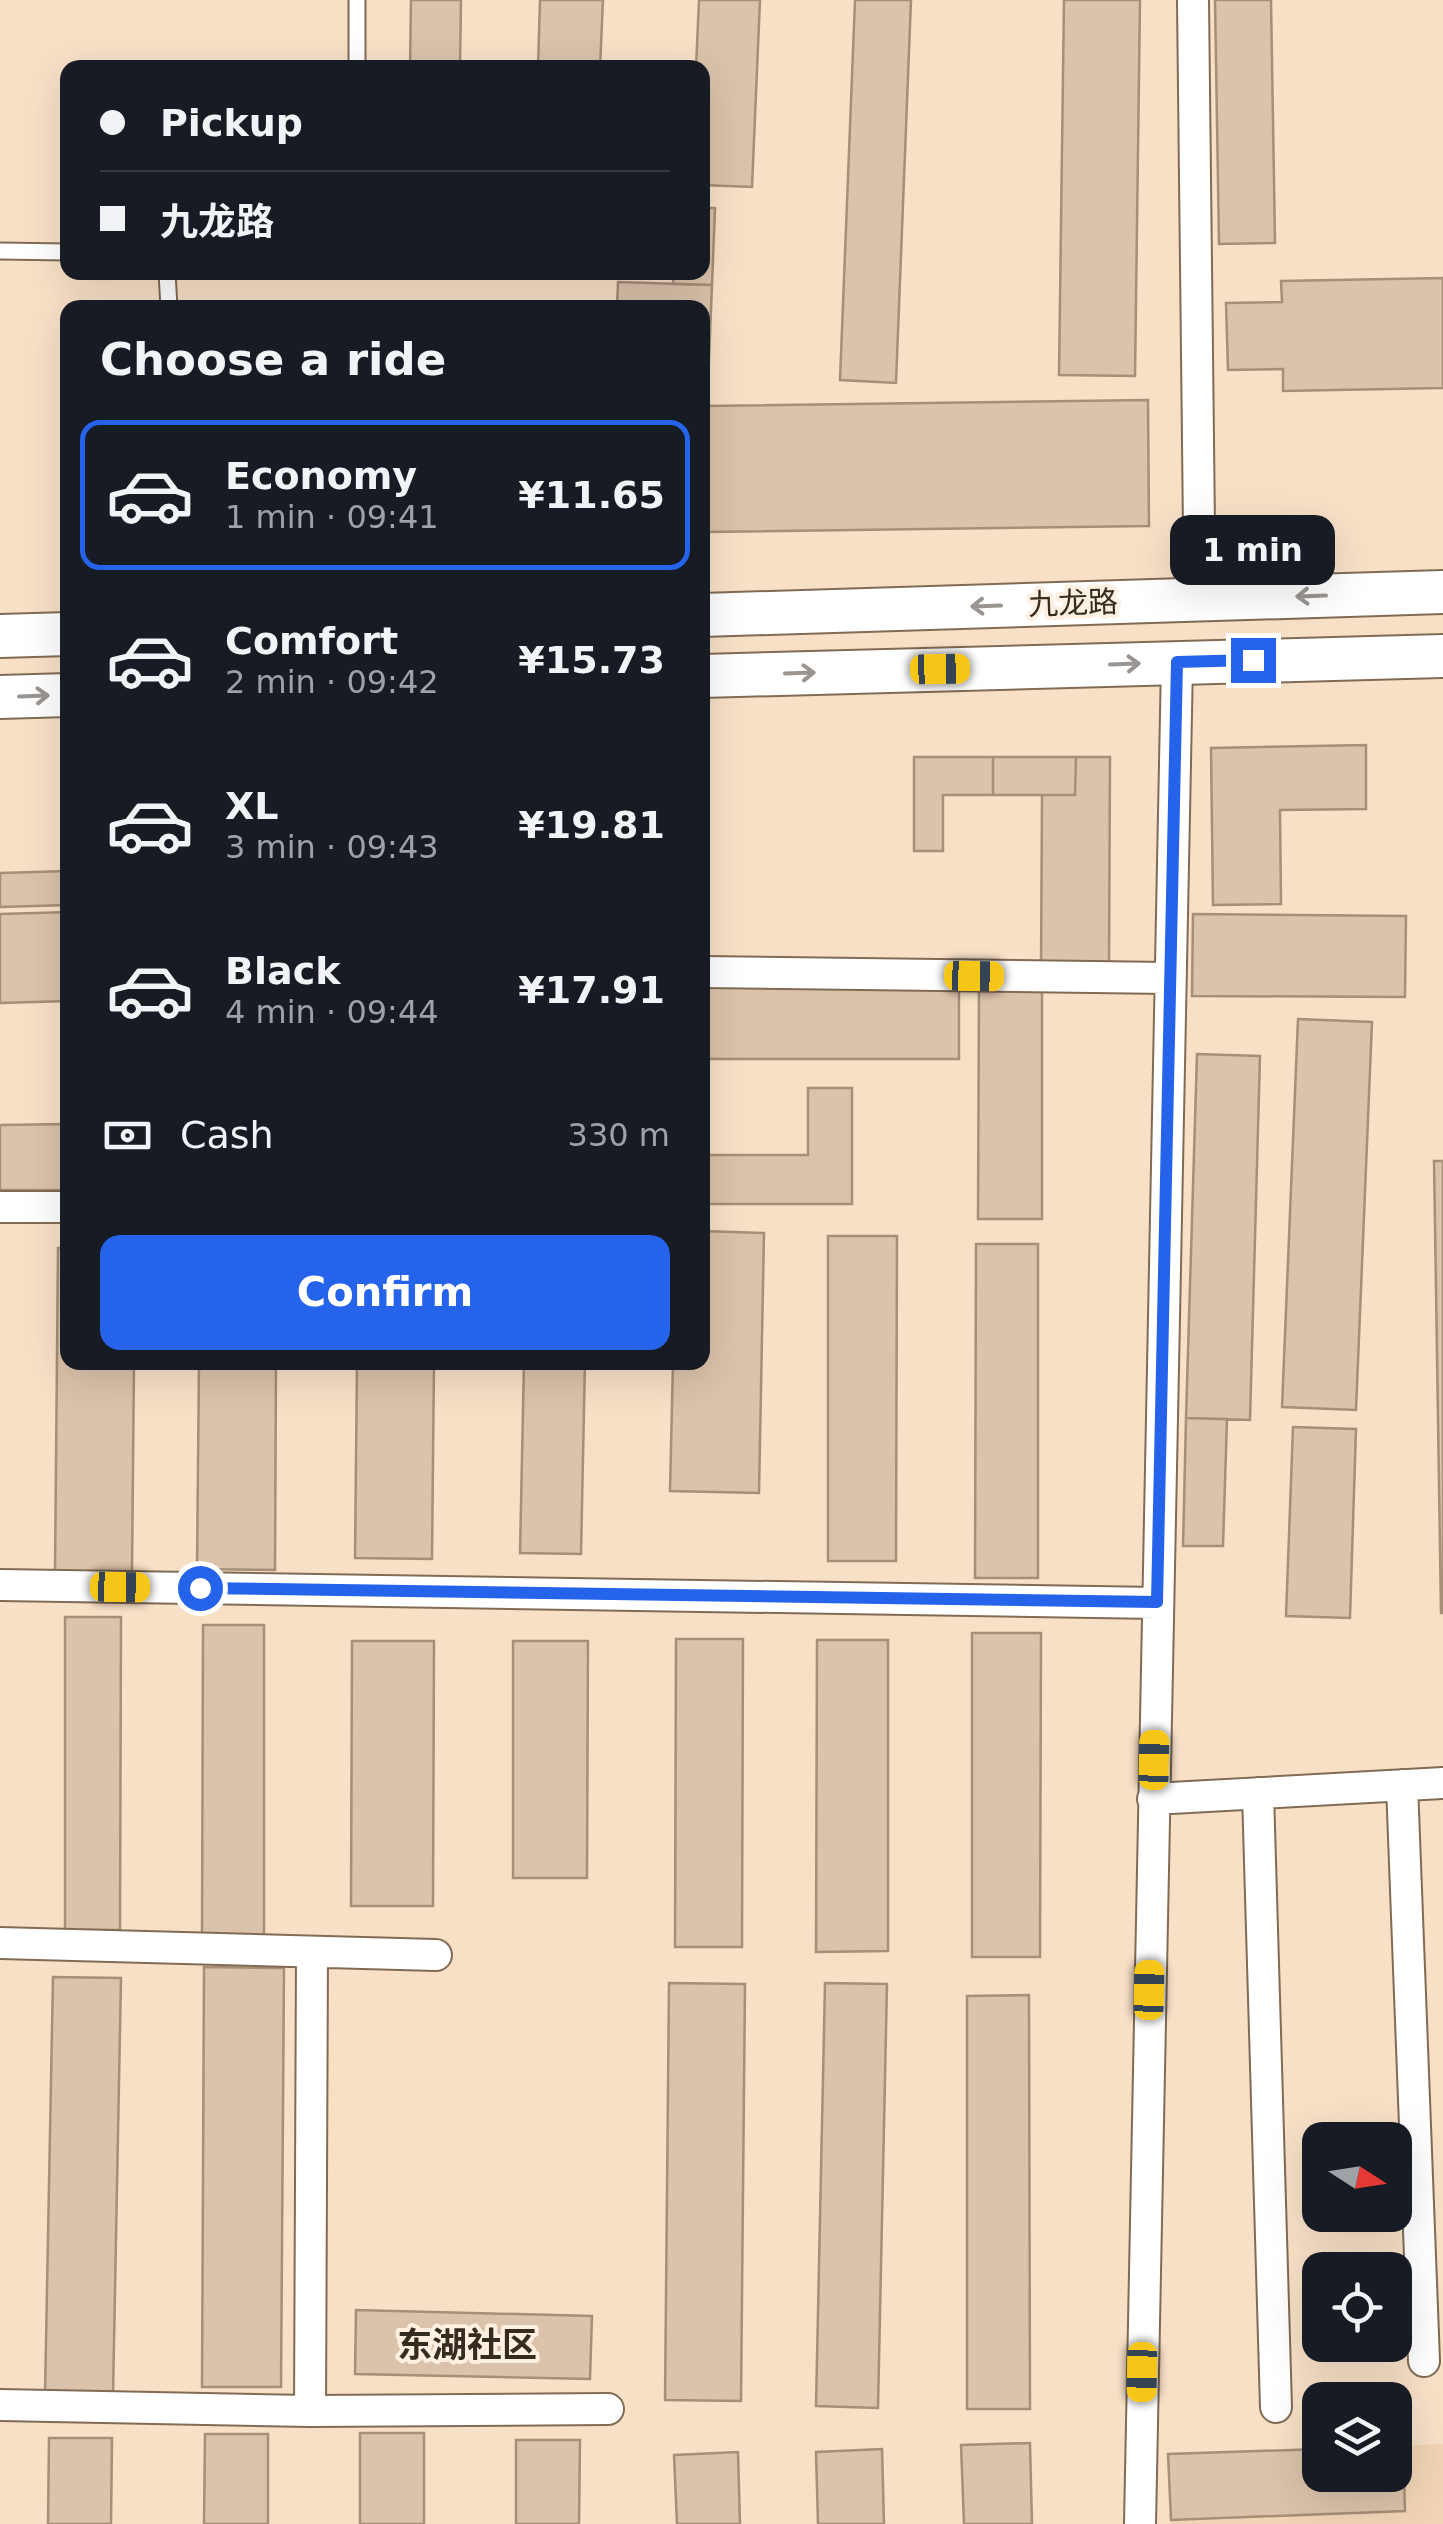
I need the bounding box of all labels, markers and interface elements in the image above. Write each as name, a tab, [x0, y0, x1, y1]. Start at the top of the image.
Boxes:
text: Pickup	[160, 101, 303, 145]
text: 九龙路	[160, 200, 274, 244]
text: Choose a ride	[100, 333, 446, 386]
icon: car	[105, 450, 195, 540]
text: Economy	[225, 454, 417, 498]
text: ¥11.65	[518, 473, 665, 517]
text: 1 min · 09:41	[225, 498, 439, 536]
callout: 1 min	[1170, 515, 1336, 585]
text: 1 min	[1202, 531, 1303, 569]
street label: 九龙路	[1027, 584, 1119, 622]
one-way arrow	[1295, 586, 1327, 605]
one-way arrow	[970, 596, 1002, 615]
icon: car	[105, 615, 195, 705]
text: Comfort	[225, 619, 398, 663]
text: ¥15.73	[518, 638, 665, 682]
route end	[1231, 638, 1276, 683]
car	[910, 653, 970, 685]
one-way arrow	[1108, 654, 1140, 673]
text: 2 min · 09:42	[225, 663, 439, 701]
one-way arrow	[783, 664, 815, 683]
one-way arrow	[17, 687, 49, 706]
icon: car	[105, 780, 195, 870]
text: XL	[225, 784, 279, 828]
text: ¥19.81	[518, 803, 665, 847]
text: 3 min · 09:43	[225, 828, 439, 866]
icon: car	[105, 945, 195, 1035]
text: Black	[225, 949, 340, 993]
car	[944, 960, 1004, 992]
text: ¥17.91	[518, 968, 665, 1012]
text: 4 min · 09:44	[225, 993, 439, 1031]
icon: cash	[100, 1108, 155, 1163]
text: Cash	[180, 1113, 274, 1157]
text: 330 m	[568, 1116, 670, 1154]
button: Confirm	[100, 1235, 670, 1350]
route start	[178, 1566, 223, 1611]
car	[90, 1571, 150, 1603]
car	[1138, 1730, 1170, 1790]
car	[1133, 1960, 1165, 2020]
north arrow	[1302, 2122, 1412, 2232]
map controls	[1302, 2122, 1412, 2492]
button: locate	[1302, 2252, 1412, 2362]
district label: 东湖社区	[397, 2325, 537, 2365]
car	[1126, 2342, 1158, 2402]
button: layers	[1302, 2382, 1412, 2492]

